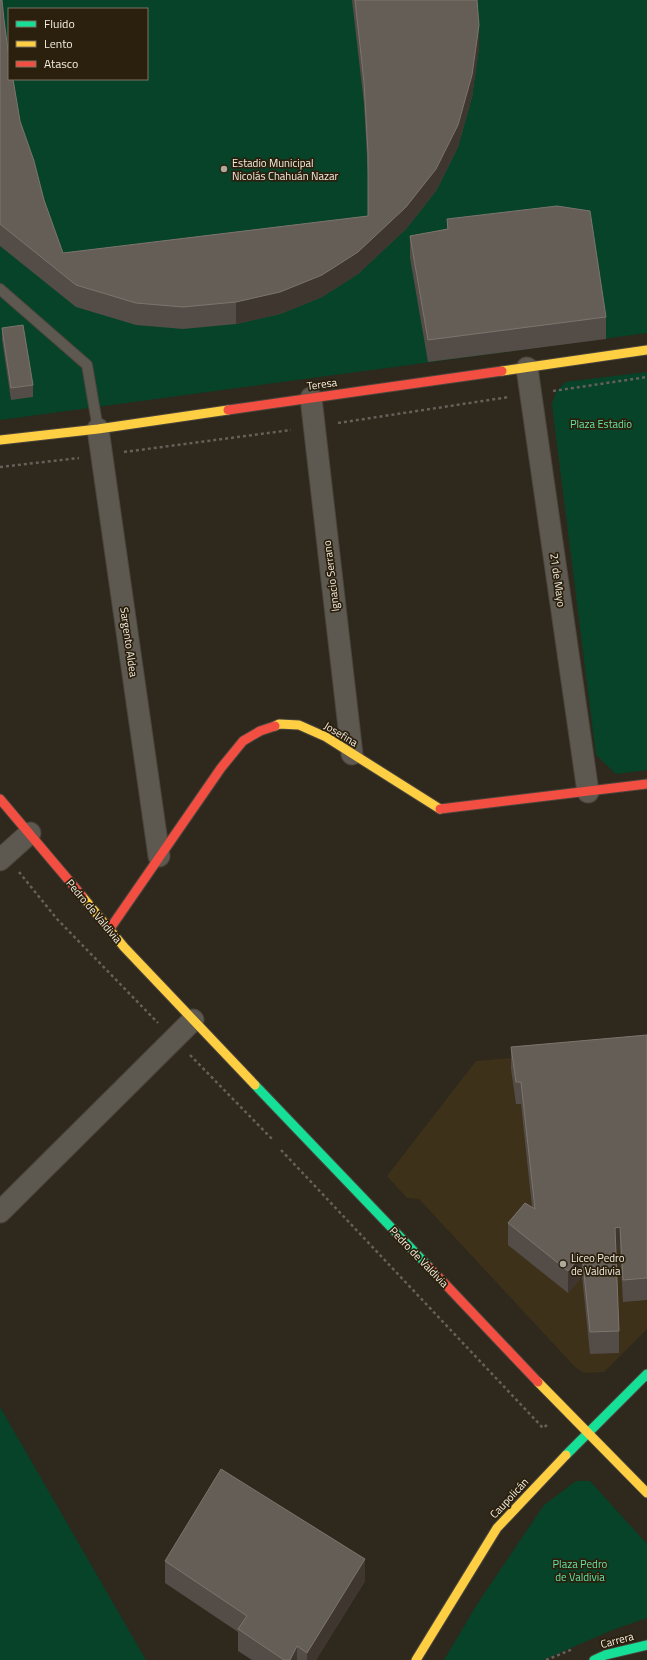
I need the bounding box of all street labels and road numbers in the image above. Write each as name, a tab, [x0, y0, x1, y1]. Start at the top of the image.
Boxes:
street label: Teresa	[306, 374, 339, 394]
street label: Ignacio Serrano	[319, 539, 343, 612]
street label: 21 de Mayo	[546, 552, 570, 608]
street label: Sargento Aldea	[116, 606, 142, 678]
street label: Josefina	[321, 718, 361, 751]
street label: Pedro de Valdivia	[62, 876, 126, 947]
street label: Pedro de Valdivia	[386, 1223, 453, 1291]
street label: Caupolicán	[486, 1474, 532, 1522]
street label: Carrera	[599, 1628, 636, 1652]

